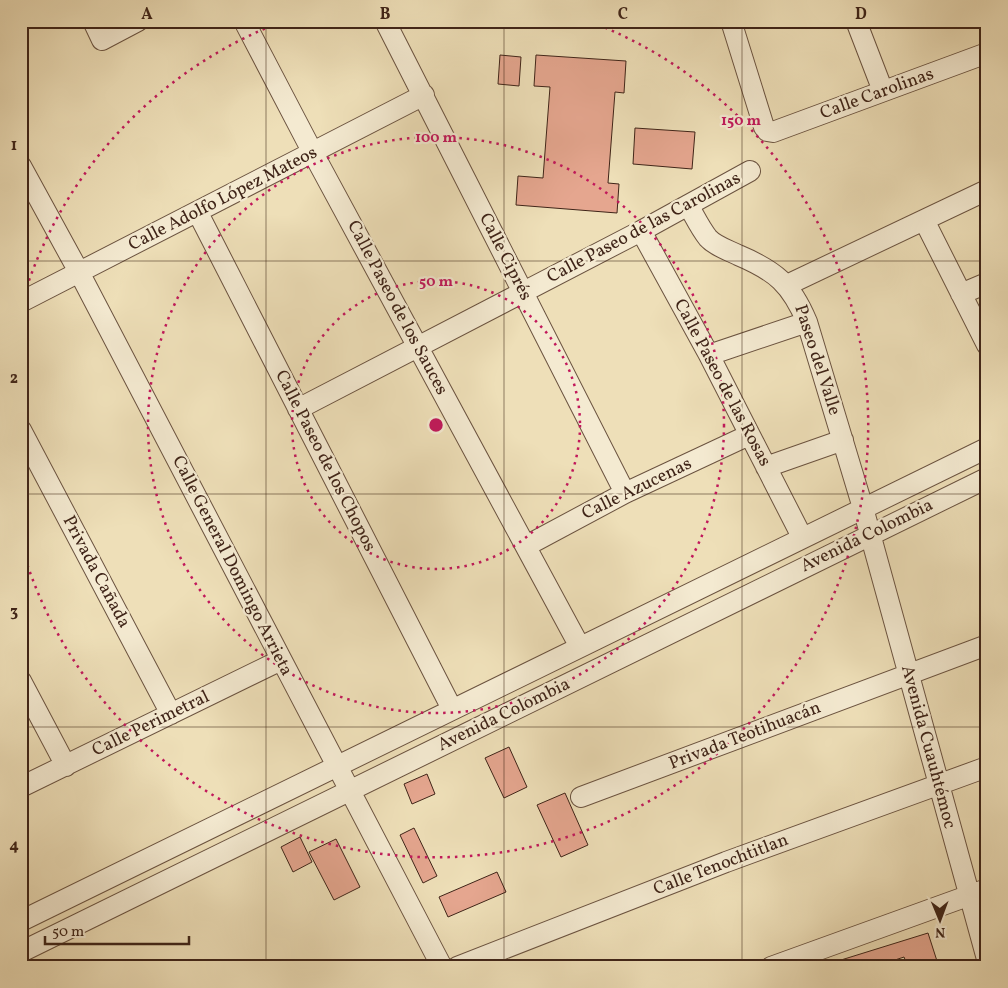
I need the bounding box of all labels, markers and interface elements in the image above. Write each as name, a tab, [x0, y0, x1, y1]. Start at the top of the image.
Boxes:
text: A	[141, 4, 153, 26]
text: B	[380, 4, 391, 26]
text: C	[618, 4, 628, 26]
text: D	[855, 4, 867, 26]
street label: Calle Carolinas	[817, 62, 937, 126]
text: 150 m	[721, 111, 761, 132]
text: 100 m	[415, 128, 458, 149]
text: 1	[11, 135, 17, 157]
street label: Calle Adolfo López Mateos	[124, 140, 322, 258]
street label: Calle Paseo de las Carolinas	[543, 166, 745, 290]
street label: Calle Ciprés	[472, 209, 538, 305]
street label: Calle Paseo de los Sauces	[340, 216, 454, 400]
text: 50 m	[419, 272, 453, 293]
street label: Calle Paseo de las Rosas	[667, 295, 777, 471]
street label: Paseo del Valle	[787, 301, 847, 419]
street label: Calle Paseo de los Chopos	[268, 366, 382, 556]
text: 2	[10, 368, 18, 390]
centre of rings	[427, 416, 445, 434]
street label: Calle General Domingo Arrieta	[165, 452, 299, 681]
street label: Calle Azucenas	[578, 452, 696, 526]
street label: Avenida Colombia	[797, 493, 937, 579]
street label: Privada Cañada	[56, 511, 136, 633]
text: 3	[10, 601, 18, 623]
street label: Avenida Cuauhtémoc	[894, 662, 962, 832]
street label: Avenida Colombia	[434, 672, 574, 758]
street label: Calle Perimetral	[88, 685, 214, 763]
street label: Privada Teotihuacán	[665, 695, 825, 776]
street label: Calle Tenochtitlan	[650, 828, 792, 902]
text: 4	[9, 835, 19, 857]
north arrow	[916, 896, 966, 946]
scale bar	[45, 913, 189, 945]
text: 50 m	[52, 922, 84, 943]
text: N	[935, 922, 945, 941]

